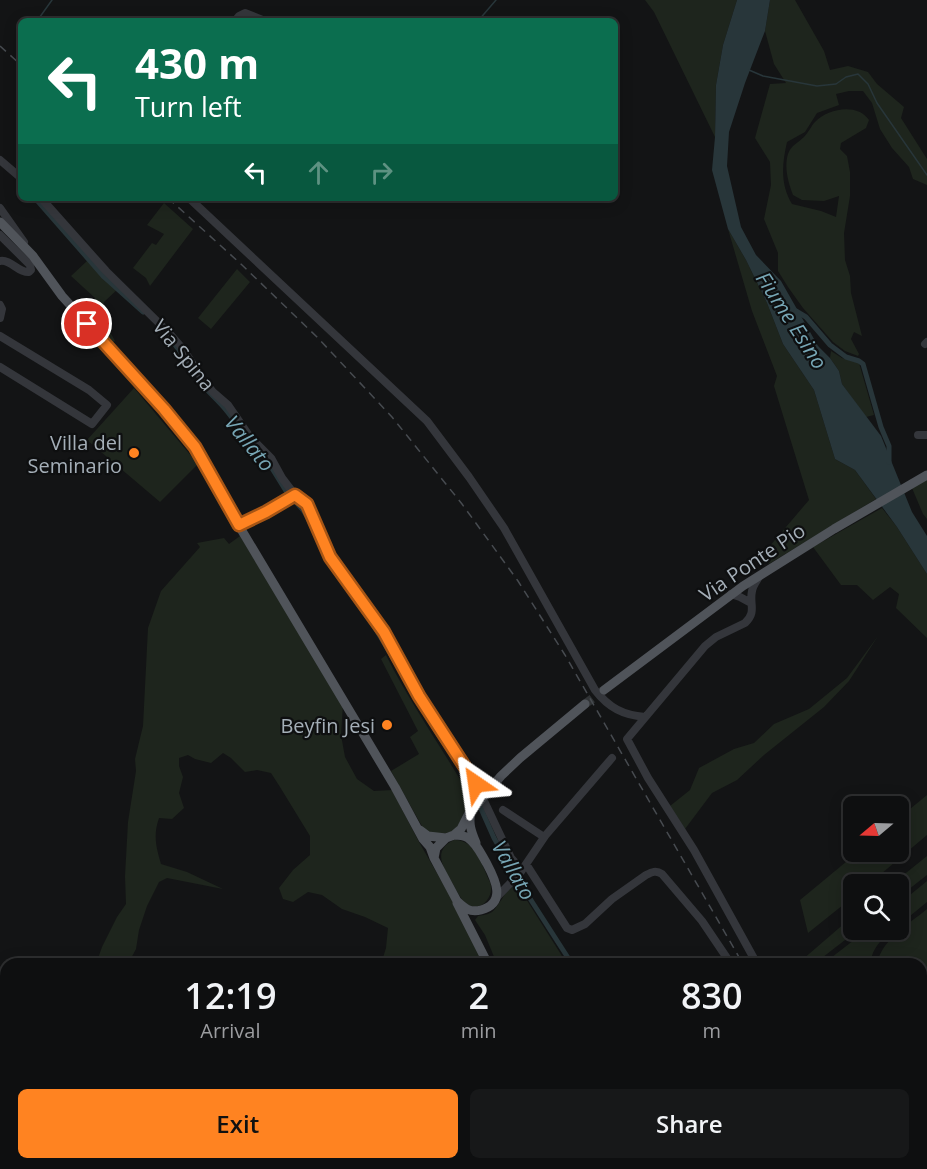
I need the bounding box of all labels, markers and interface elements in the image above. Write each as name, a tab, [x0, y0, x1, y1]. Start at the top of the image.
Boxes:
text: 430 m	[135, 34, 259, 91]
icon: left	[36, 42, 114, 120]
text: Turn left	[135, 88, 242, 125]
icon: left	[239, 156, 272, 189]
icon: ahead	[302, 156, 335, 189]
icon: right	[365, 156, 398, 189]
water label: Fiume Esino	[750, 266, 834, 374]
pin	[61, 298, 112, 349]
icon: arrive	[70, 307, 103, 340]
street label: Via Spina	[147, 314, 221, 396]
water label: Vallato	[219, 409, 281, 477]
place label: Villa del Seminario	[28, 429, 122, 479]
marker: Villa del Seminario	[127, 446, 141, 460]
street label: Via Ponte Pio	[694, 517, 810, 607]
place label: Beyfin Jesi	[280, 712, 375, 739]
marker: Beyfin Jesi	[380, 718, 394, 732]
position arrow	[444, 752, 508, 816]
north arrow	[843, 796, 909, 862]
map controls	[843, 796, 909, 940]
water label: Vallato	[486, 835, 542, 905]
button: search	[843, 874, 909, 940]
text: 12:19	[184, 971, 277, 1020]
text: 2	[468, 971, 489, 1020]
text: 830	[681, 971, 743, 1020]
text: Arrival	[200, 1017, 261, 1044]
text: min	[461, 1017, 497, 1044]
text: m	[703, 1017, 721, 1044]
button: Exit	[18, 1089, 458, 1158]
button: Share	[470, 1089, 909, 1158]

